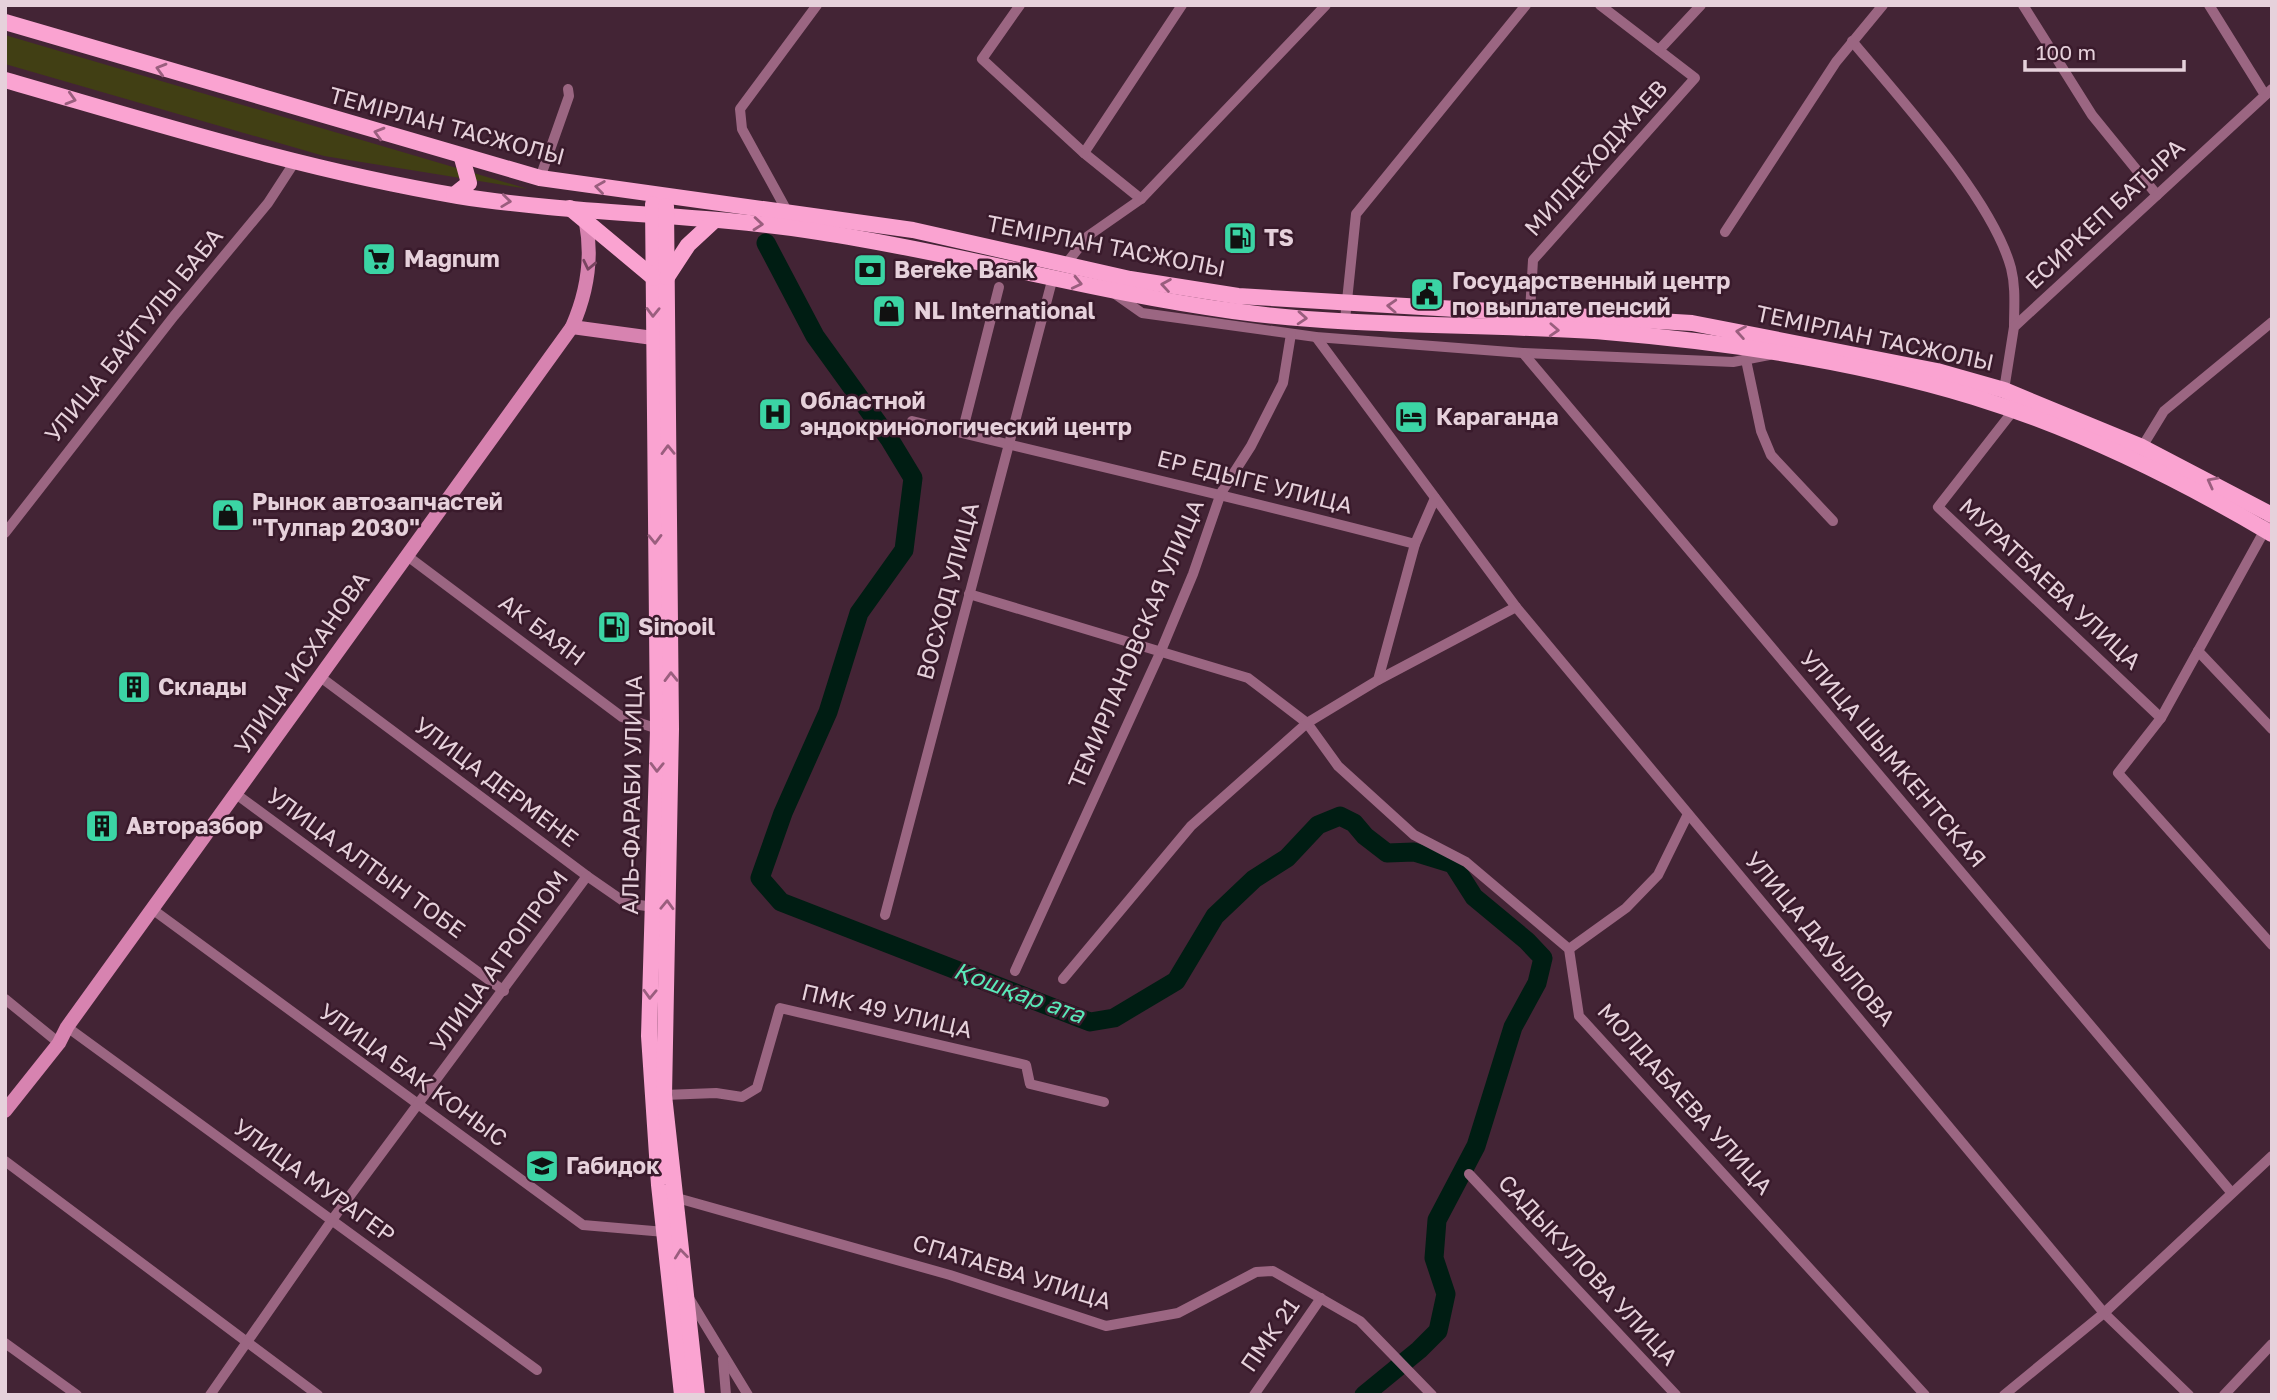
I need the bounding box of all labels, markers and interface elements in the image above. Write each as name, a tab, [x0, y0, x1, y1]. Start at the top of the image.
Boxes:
scale bar	[2025, 28, 2184, 72]
text: 100 m	[2036, 39, 2096, 65]
one-way arrow	[155, 62, 167, 77]
street label: МИЛДЕХОДЖАЕВ	[1518, 74, 1673, 241]
street label: ТЕМІРЛАН ТАСЖОЛЫ	[327, 80, 568, 170]
one-way arrow	[65, 90, 77, 105]
one-way arrow	[373, 127, 385, 142]
street label: ЕСИРКЕП БАТЫРА	[2019, 132, 2190, 294]
one-way arrow	[594, 180, 606, 195]
one-way arrow	[500, 194, 512, 209]
street label: ТЕМІРЛАН ТАСЖОЛЫ	[985, 208, 1228, 282]
one-way arrow	[753, 216, 764, 231]
fuel station icon: TS	[1221, 219, 1259, 257]
street label: УЛИЦА БАЙТУЛЫ БАБА	[38, 222, 228, 447]
place label: TS	[1264, 223, 1294, 251]
supermarket icon: Magnum	[360, 240, 398, 278]
place label: Magnum	[404, 244, 500, 272]
bank icon: Bereke Bank	[851, 251, 889, 289]
place label: Bereke Bank	[894, 255, 1036, 283]
one-way arrow	[583, 259, 598, 271]
place label: Государственный центр по выплате пенсий	[1452, 266, 1730, 320]
one-way arrow	[1071, 275, 1083, 290]
public building icon: Государственный центр по выплате пенсий	[1408, 275, 1446, 313]
one-way arrow	[1160, 278, 1172, 293]
shop icon: NL International	[870, 292, 908, 330]
place label: NL International	[914, 296, 1096, 324]
street label: ТЕМІРЛАН ТАСЖОЛЫ	[1754, 298, 1997, 376]
one-way arrow	[1387, 299, 1398, 314]
one-way arrow	[646, 307, 661, 318]
one-way arrow	[1297, 310, 1308, 325]
one-way arrow	[1549, 322, 1560, 337]
one-way arrow	[1735, 325, 1747, 340]
place label: Областной эндокринологический центр	[800, 386, 1132, 440]
hospital icon: Областной эндокринологический центр	[756, 395, 794, 433]
hotel icon: Караганда	[1392, 398, 1430, 436]
place label: Караганда	[1436, 402, 1559, 430]
street label: ЕР ЕДЫГЕ УЛИЦА	[1155, 443, 1356, 519]
one-way arrow	[660, 444, 675, 455]
one-way arrow	[2207, 477, 2219, 490]
place label: Рынок автозапчастей "Тулпар 2030"	[252, 487, 503, 541]
street label: МУРАТБАЕВА УЛИЦА	[1954, 492, 2147, 675]
street label: ТЕМИРЛАНОВСКАЯ УЛИЦА	[1061, 495, 1209, 793]
shop icon: Рынок автозапчастей "Тулпар 2030"	[209, 496, 247, 534]
street label: ВОСХОД УЛИЦА	[910, 499, 984, 683]
one-way arrow	[647, 535, 663, 545]
street label: УЛИЦА ИСХАНОВА	[228, 566, 375, 759]
street label: АК БАЯН	[494, 588, 591, 671]
fuel station icon: Sinooil	[595, 608, 633, 646]
place label: Sinooil	[638, 612, 716, 640]
street label: УЛИЦА ШЫМКЕНТСКАЯ	[1795, 644, 1993, 873]
building icon: Склады	[115, 668, 153, 706]
place label: Склады	[158, 672, 247, 700]
one-way arrow	[663, 672, 678, 683]
street label: АЛЬ-ФАРАБИ УЛИЦА	[615, 675, 647, 915]
street label: УЛИЦА ДЕРМЕНЕ	[409, 710, 584, 852]
one-way arrow	[649, 762, 664, 773]
street label: УЛИЦА АЛТЫН ТОБЕ	[262, 781, 471, 943]
building icon: Авторазбор	[83, 807, 121, 845]
place label: Авторазбор	[126, 811, 263, 839]
street label: УЛИЦА ДАУЫЛОВА	[1740, 846, 1902, 1031]
street label: УЛИЦА АГРОПРОМ	[423, 864, 573, 1056]
one-way arrow	[660, 899, 675, 910]
water label: Қошқар ата	[950, 955, 1090, 1029]
street label: ПМК 49 УЛИЦА	[799, 977, 975, 1043]
one-way arrow	[643, 989, 658, 1000]
street label: УЛИЦА БАК КОНЫС	[314, 997, 513, 1152]
street label: МОЛДАБАЕВА УЛИЦА	[1592, 997, 1779, 1200]
street label: УЛИЦА МУРАГЕР	[228, 1112, 401, 1248]
school or university icon: Габидок	[523, 1147, 561, 1185]
place label: Габидок	[566, 1151, 660, 1179]
street label: САДЫКУЛОВА УЛИЦА	[1493, 1168, 1684, 1370]
street label: СПАТАЕВА УЛИЦА	[910, 1228, 1115, 1315]
one-way arrow	[674, 1248, 689, 1260]
street label: ПМК 21	[1234, 1292, 1305, 1377]

